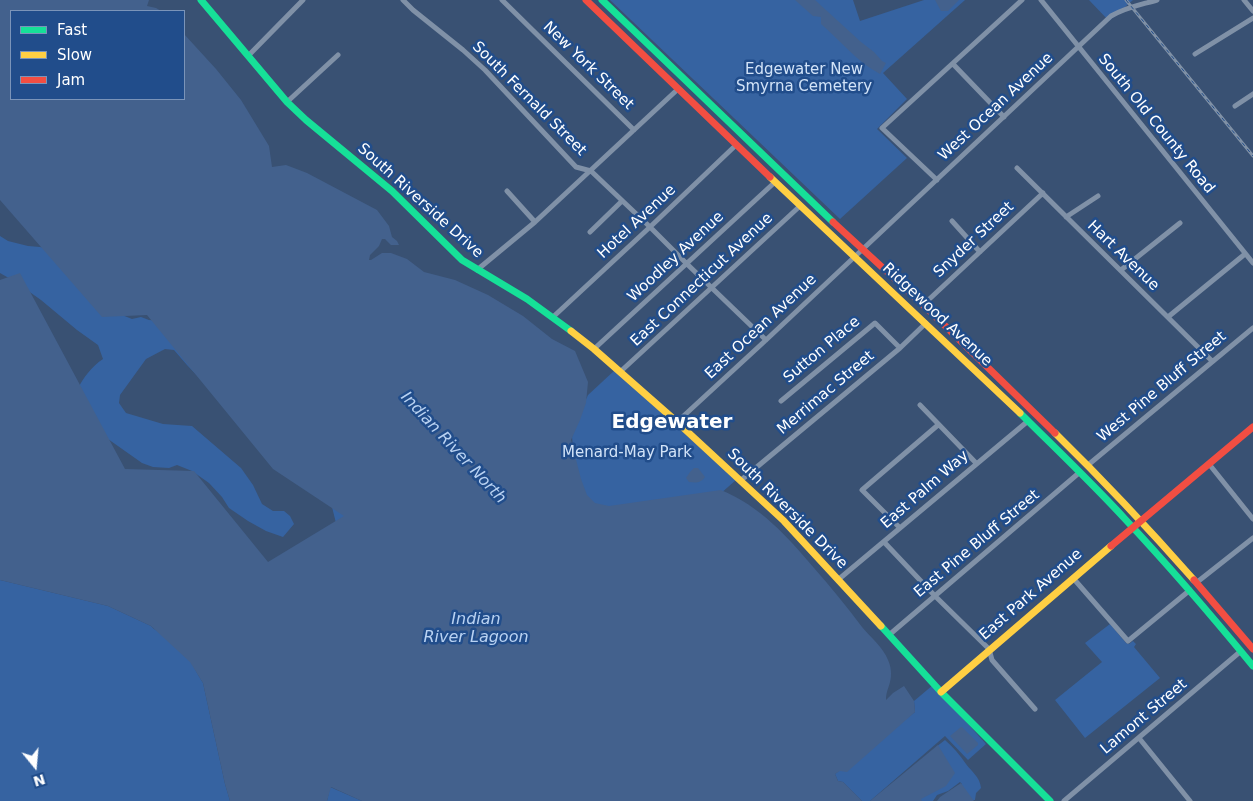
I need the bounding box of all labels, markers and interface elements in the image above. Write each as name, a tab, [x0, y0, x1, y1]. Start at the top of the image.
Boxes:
legend	[10, 10, 185, 100]
street label: New York Street	[539, 18, 637, 114]
text: Fast	[57, 21, 87, 39]
street label: South Fernald Street	[468, 38, 590, 160]
text: Slow	[57, 46, 92, 64]
street label: West Ocean Avenue	[935, 49, 1057, 165]
street label: South Old County Road	[1094, 51, 1218, 197]
park label: Edgewater New Smyrna Cemetery	[736, 61, 872, 96]
text: Jam	[57, 71, 85, 89]
street label: South Riverside Drive	[354, 140, 486, 262]
street label: Hotel Avenue	[594, 181, 680, 263]
street label: Snyder Street	[930, 198, 1018, 282]
street label: Woodley Avenue	[624, 208, 728, 306]
street label: East Connecticut Avenue	[627, 209, 777, 351]
street label: Hart Avenue	[1083, 217, 1163, 295]
street label: Ridgewood Avenue	[878, 259, 996, 371]
street label: East Ocean Avenue	[702, 271, 820, 383]
street label: Sutton Place	[780, 313, 864, 387]
street label: West Pine Bluff Street	[1094, 328, 1230, 446]
street label: Merrimac Street	[774, 347, 878, 439]
water label: Indian River North	[396, 388, 510, 508]
district label: Edgewater	[612, 411, 732, 435]
park label: Menard-May Park	[562, 444, 692, 462]
street label: South Riverside Drive	[723, 445, 851, 573]
street label: East Palm Way	[878, 447, 972, 533]
street label: East Pine Bluff Street	[911, 486, 1043, 602]
street label: East Park Avenue	[976, 546, 1086, 644]
water label: Indian River Lagoon	[423, 610, 529, 648]
street label: Lamont Street	[1097, 676, 1191, 758]
north arrow	[10, 741, 60, 791]
text: N	[31, 771, 47, 790]

